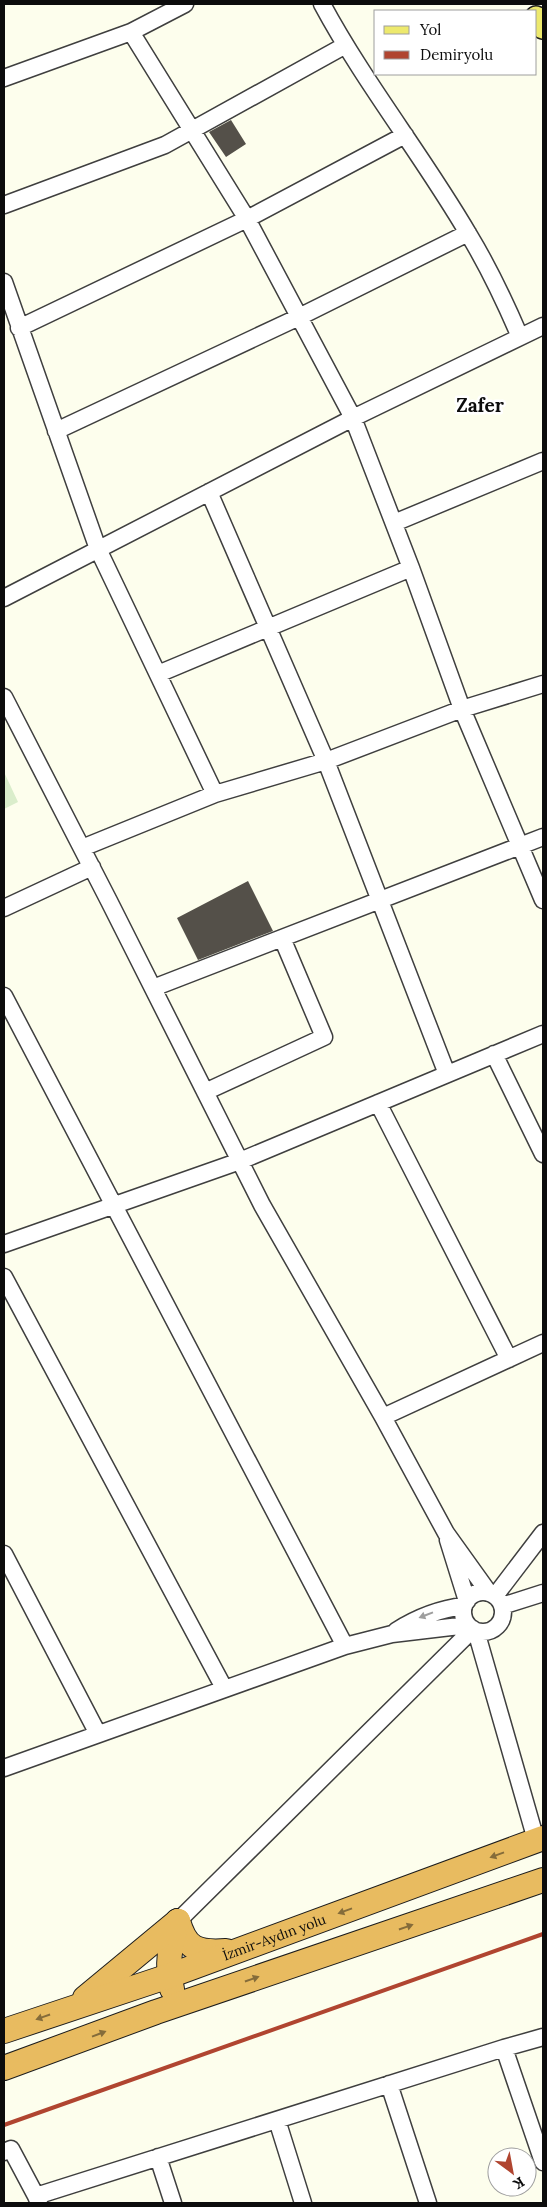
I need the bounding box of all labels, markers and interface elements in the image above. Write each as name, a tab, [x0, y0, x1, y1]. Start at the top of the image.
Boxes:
legend	[374, 10, 537, 75]
text: Yol	[419, 20, 441, 39]
text: Demiryolu	[420, 45, 493, 64]
district label: Zafer	[456, 393, 504, 417]
one-way arrow	[418, 1611, 433, 1619]
one-way arrow	[490, 1852, 505, 1859]
one-way arrow	[337, 1907, 352, 1915]
street label: İzmir-Aydın yolu	[220, 1910, 328, 1964]
one-way arrow	[398, 1922, 413, 1930]
one-way arrow	[245, 1975, 260, 1983]
one-way arrow	[36, 2014, 51, 2022]
one-way arrow	[92, 2030, 107, 2038]
north arrow	[487, 2147, 537, 2197]
text: K	[510, 2173, 528, 2193]

